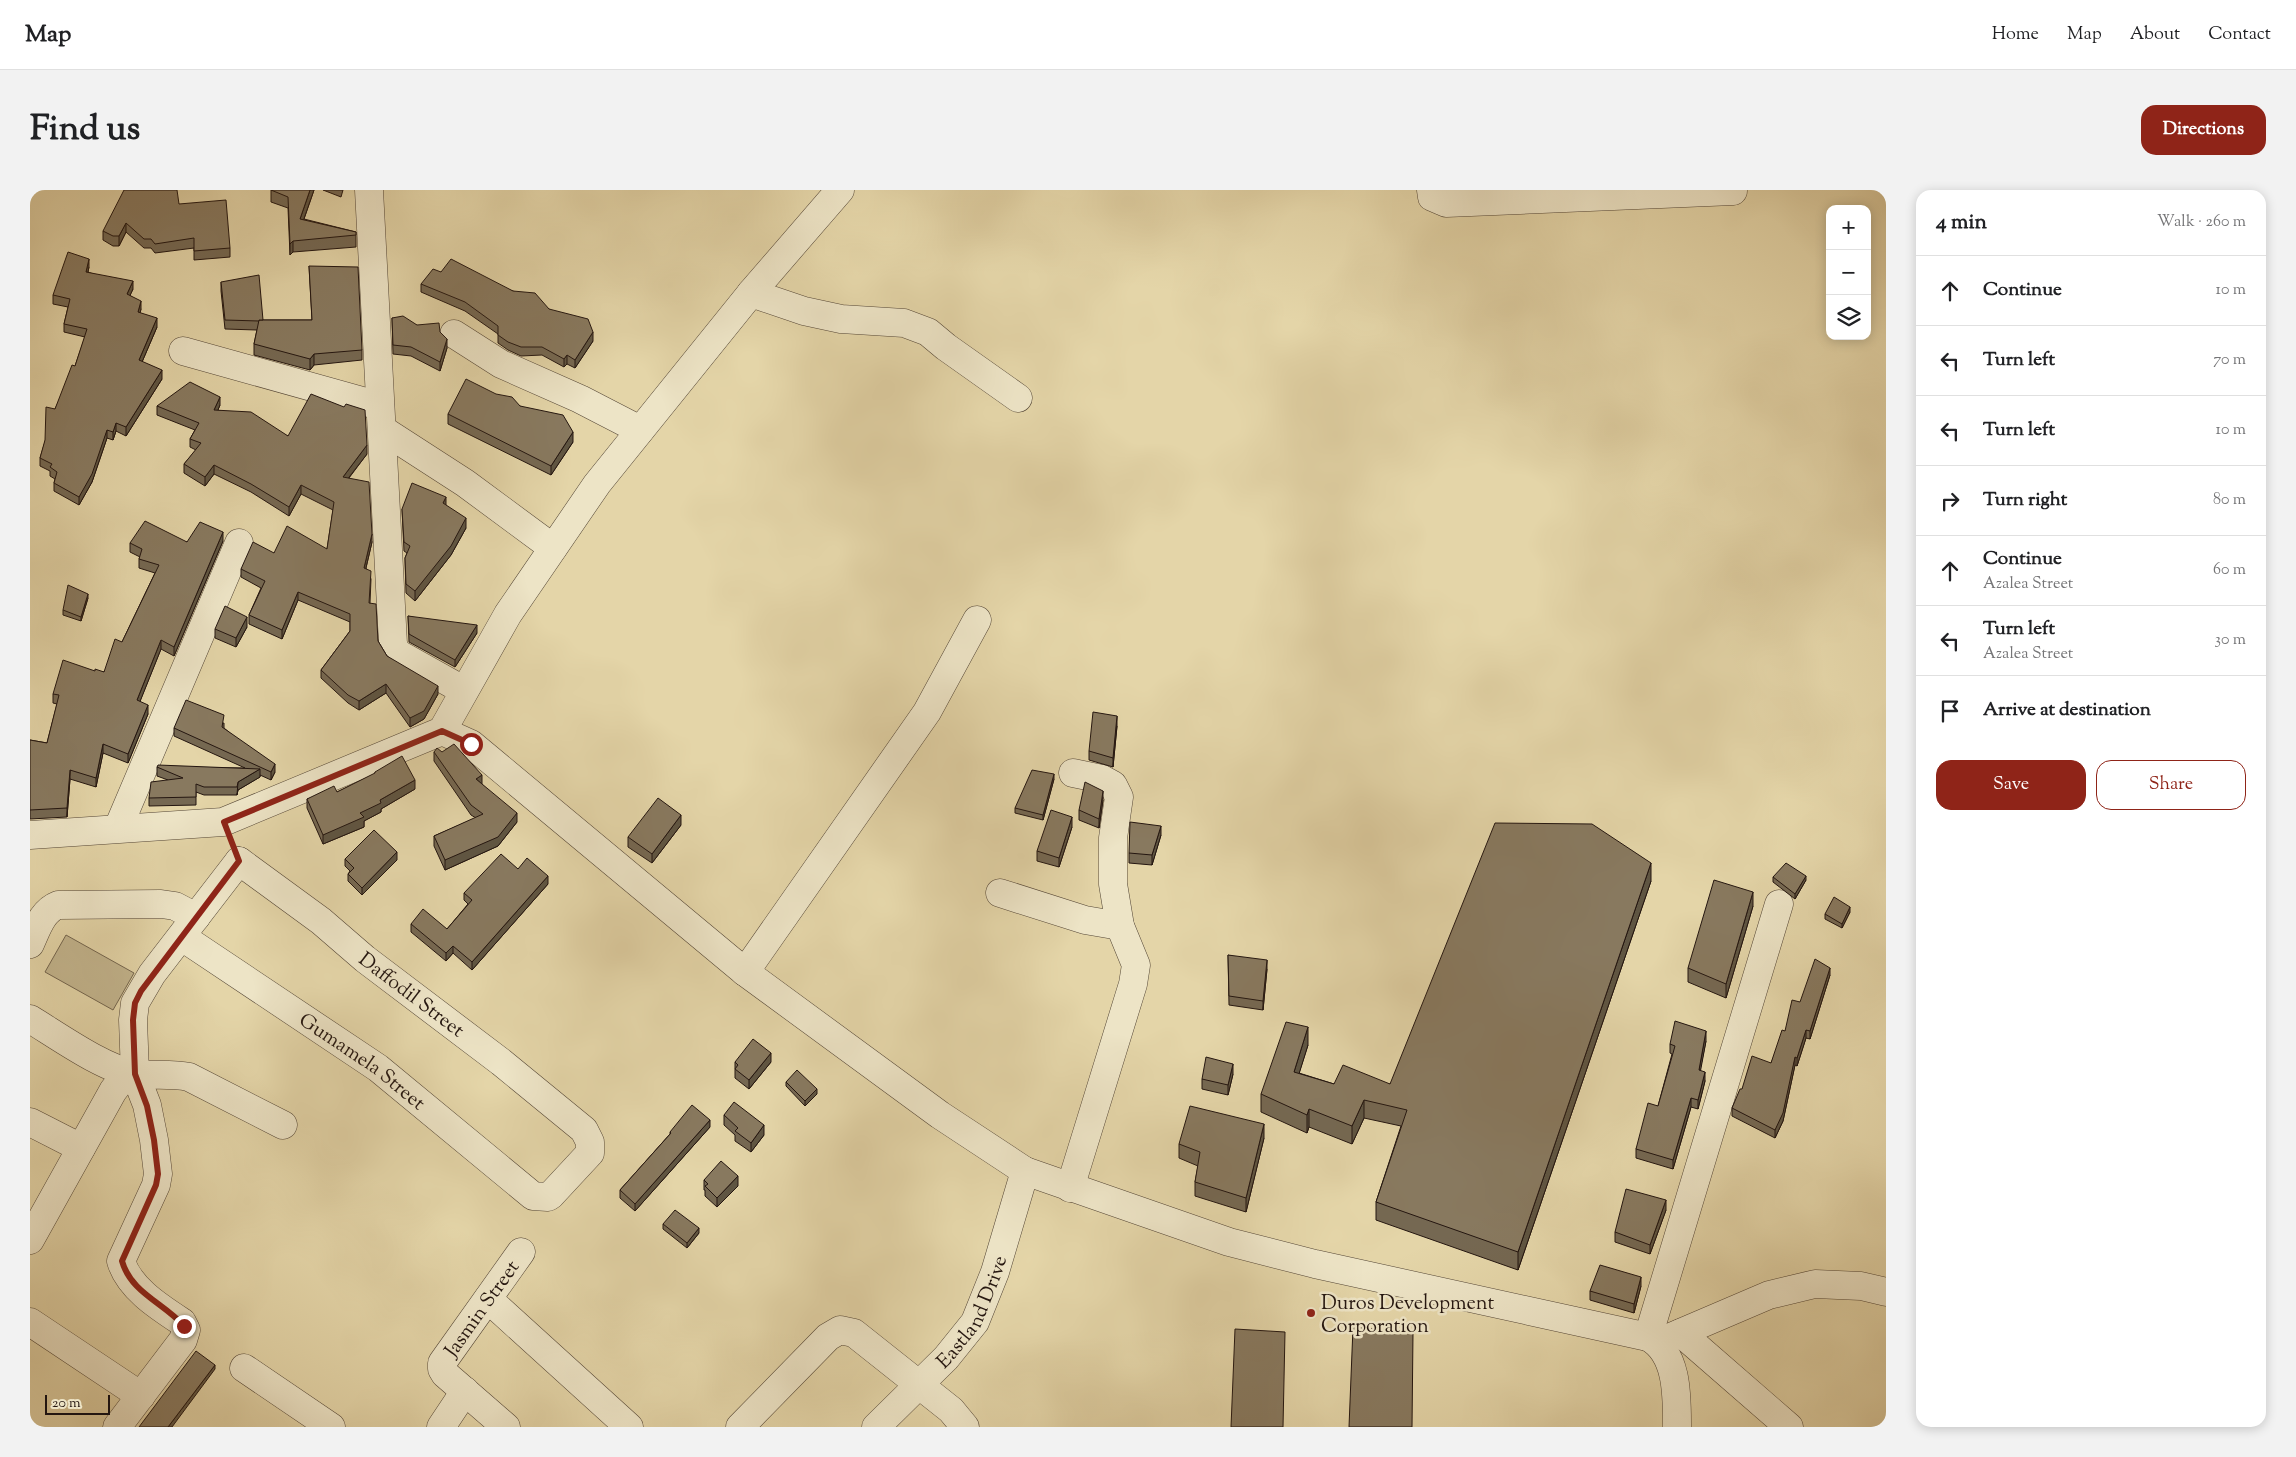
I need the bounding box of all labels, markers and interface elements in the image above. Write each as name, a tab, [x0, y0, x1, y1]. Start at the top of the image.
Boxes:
text: Map	[25, 18, 71, 52]
text: Home	[1992, 22, 2039, 48]
text: Map	[2067, 22, 2102, 48]
text: About	[2130, 22, 2180, 48]
text: Contact	[2208, 22, 2271, 48]
text: Find us	[30, 105, 140, 156]
button: Directions	[2141, 105, 2266, 155]
map controls	[1826, 205, 1871, 340]
button: +	[1826, 205, 1871, 250]
text: 4 min	[1936, 208, 1987, 238]
text: Walk · 260 m	[2157, 211, 2246, 234]
button: −	[1826, 250, 1871, 295]
icon: ahead	[1936, 277, 1964, 305]
text: Continue	[1983, 277, 2062, 304]
text: 10 m	[2216, 279, 2246, 302]
button: layers	[1826, 295, 1871, 340]
icon: left	[1936, 347, 1964, 375]
text: Turn left	[1983, 347, 2055, 374]
text: 70 m	[2213, 349, 2246, 372]
icon: left	[1936, 417, 1964, 445]
text: Turn left	[1983, 417, 2055, 444]
text: 10 m	[2216, 419, 2246, 442]
icon: right	[1936, 487, 1964, 515]
text: Turn right	[1983, 487, 2067, 514]
text: 80 m	[2213, 489, 2246, 512]
text: Continue	[1983, 546, 2062, 573]
icon: ahead	[1936, 557, 1964, 585]
text: 60 m	[2213, 559, 2246, 582]
text: Azalea Street	[1983, 573, 2073, 596]
text: Turn left	[1983, 616, 2055, 643]
icon: left	[1936, 627, 1964, 655]
text: 30 m	[2215, 629, 2246, 652]
text: Azalea Street	[1983, 643, 2073, 666]
icon: arrive	[1936, 697, 1964, 725]
text: Arrive at destination	[1983, 697, 2151, 724]
route start	[460, 733, 483, 756]
button: Save	[1936, 760, 2086, 810]
button: Share	[2096, 760, 2246, 810]
street label: Daffodil Street	[351, 946, 470, 1046]
street label: Gumamela Street	[292, 1007, 431, 1118]
street label: Eastland Drive	[931, 1253, 1016, 1377]
street label: Jasmin Street	[438, 1255, 528, 1365]
place label: Duros Development Corporation	[1321, 1290, 1494, 1342]
marker: Duros Development Corporation	[1305, 1307, 1317, 1319]
route end	[173, 1315, 196, 1338]
scale bar	[45, 1392, 110, 1415]
text: 20 m	[52, 1394, 81, 1414]

